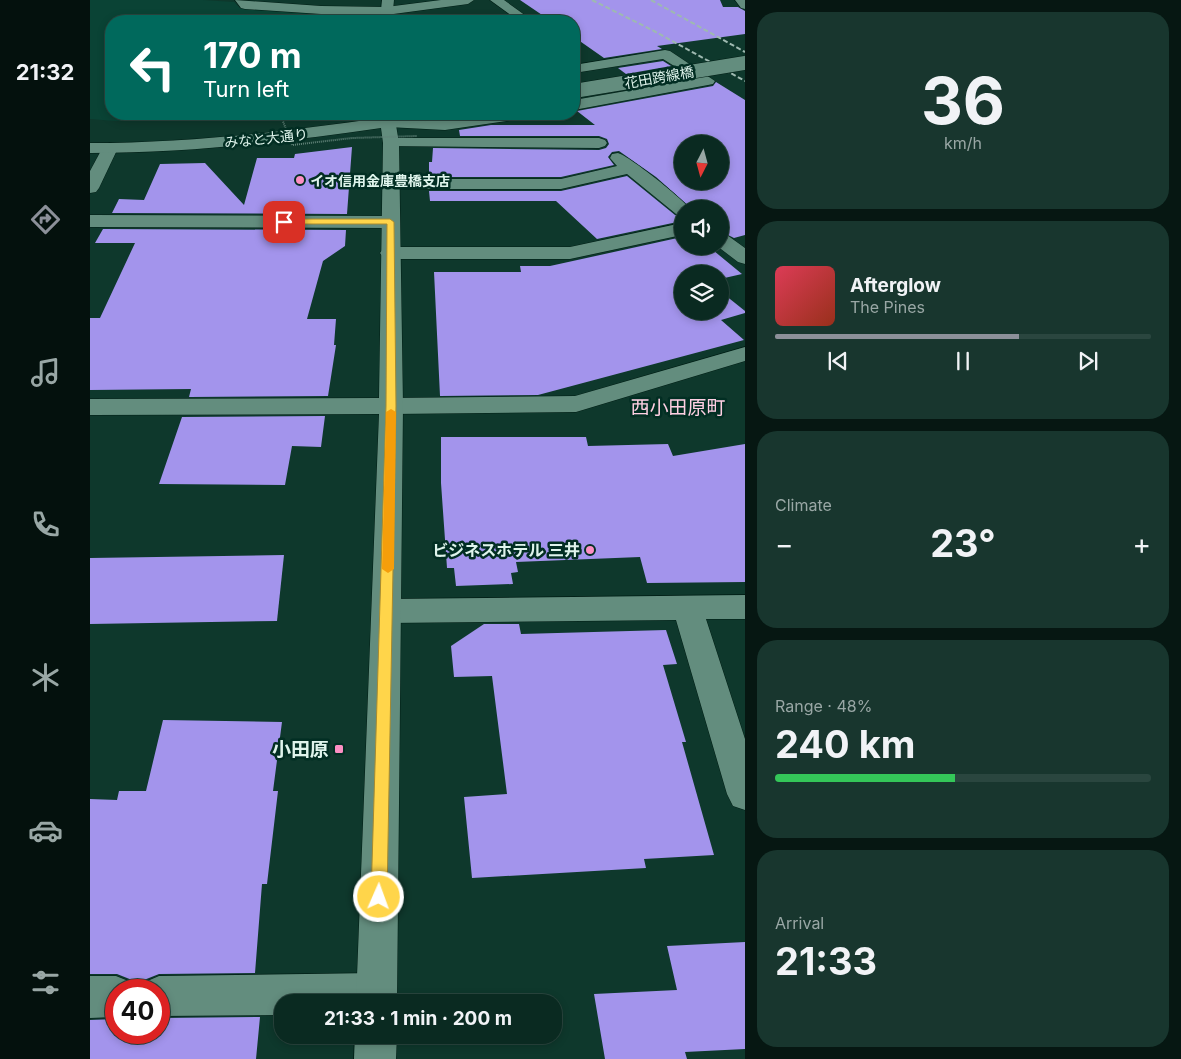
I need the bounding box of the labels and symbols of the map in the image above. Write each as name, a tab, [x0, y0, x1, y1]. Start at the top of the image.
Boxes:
street label: 花田跨線橋	[623, 63, 695, 91]
street label: みなと大通り	[223, 125, 309, 151]
north arrow	[674, 135, 729, 190]
place label: イオ信用金庫豊橋支店	[310, 172, 450, 189]
marker: イオ信用金庫豊橋支店	[294, 174, 306, 186]
pin	[263, 201, 305, 243]
district label: 西小田原町	[630, 396, 726, 419]
place label: ビジネスホテル 三井	[432, 540, 580, 560]
marker: ビジネスホテル 三井	[584, 544, 596, 556]
place label: 小田原	[272, 738, 329, 761]
marker: 小田原	[333, 743, 345, 755]
position arrow	[352, 870, 404, 922]
speed limit sign: 40	[105, 979, 170, 1044]

